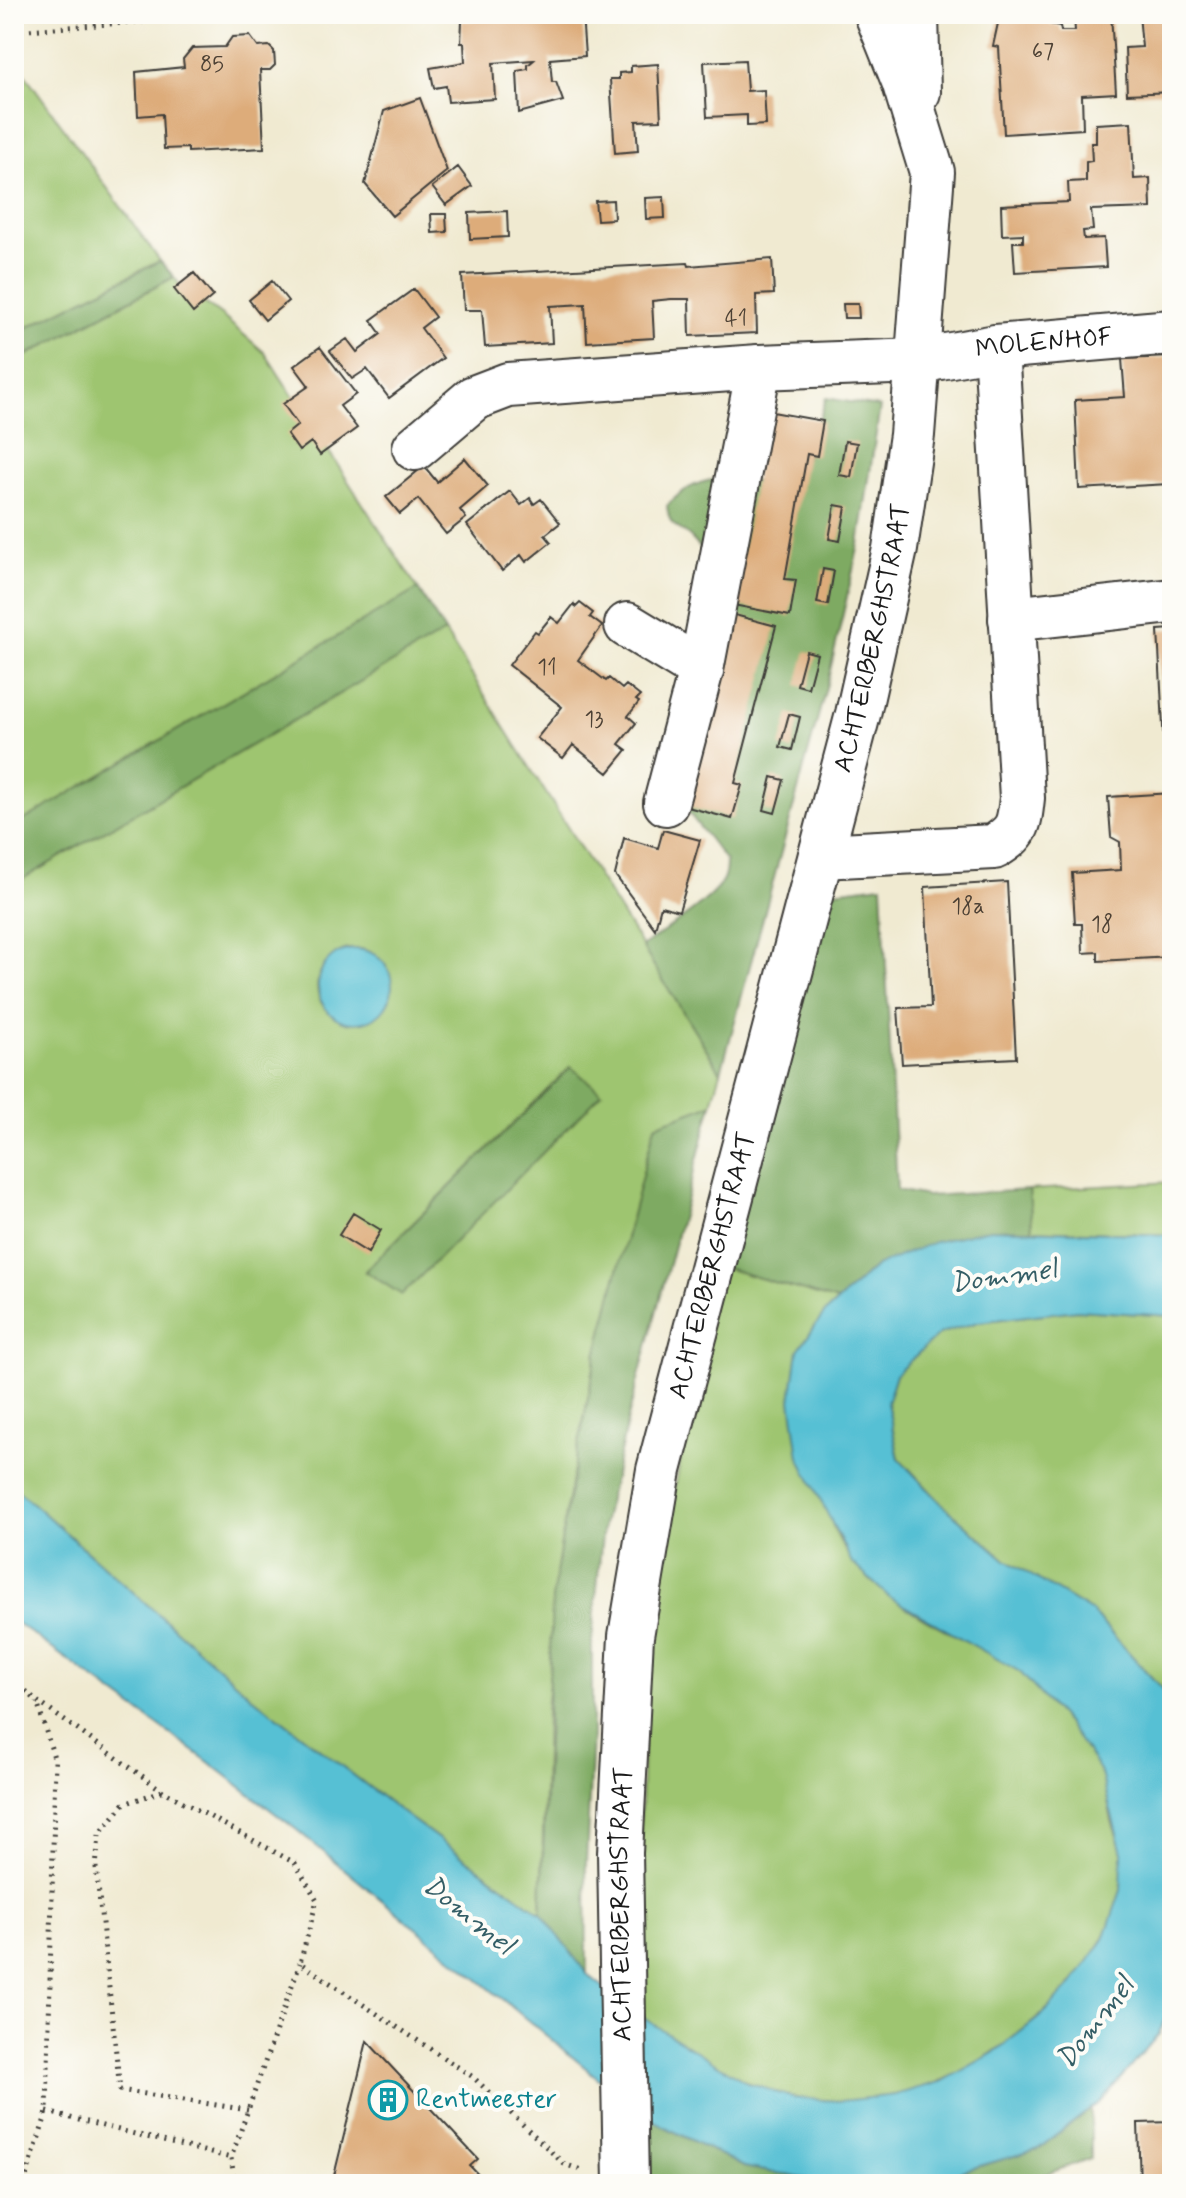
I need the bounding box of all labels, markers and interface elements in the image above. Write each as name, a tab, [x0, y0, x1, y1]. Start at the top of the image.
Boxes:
house number: 67	[1032, 38, 1054, 66]
house number: 85	[200, 51, 224, 79]
house number: 41	[725, 305, 747, 333]
street label: MOLENHOF	[973, 320, 1114, 367]
street label: ACHTERBERGHSTRAAT	[826, 501, 919, 776]
house number: 11	[537, 654, 557, 682]
house number: 13	[584, 706, 604, 734]
house number: 18a	[951, 893, 985, 921]
house number: 18	[1091, 911, 1113, 939]
street label: ACHTERBERGHSTRAAT	[661, 1128, 764, 1403]
water label: Dommel	[948, 1251, 1062, 1303]
street label: ACHTERBERGHSTRAAT	[603, 1766, 641, 2042]
water label: Dommel	[415, 1868, 523, 1965]
water label: Dommel	[1048, 1968, 1145, 2077]
building icon: Rentmeester	[367, 2079, 409, 2121]
place label: Rentmeester	[416, 2083, 557, 2117]

